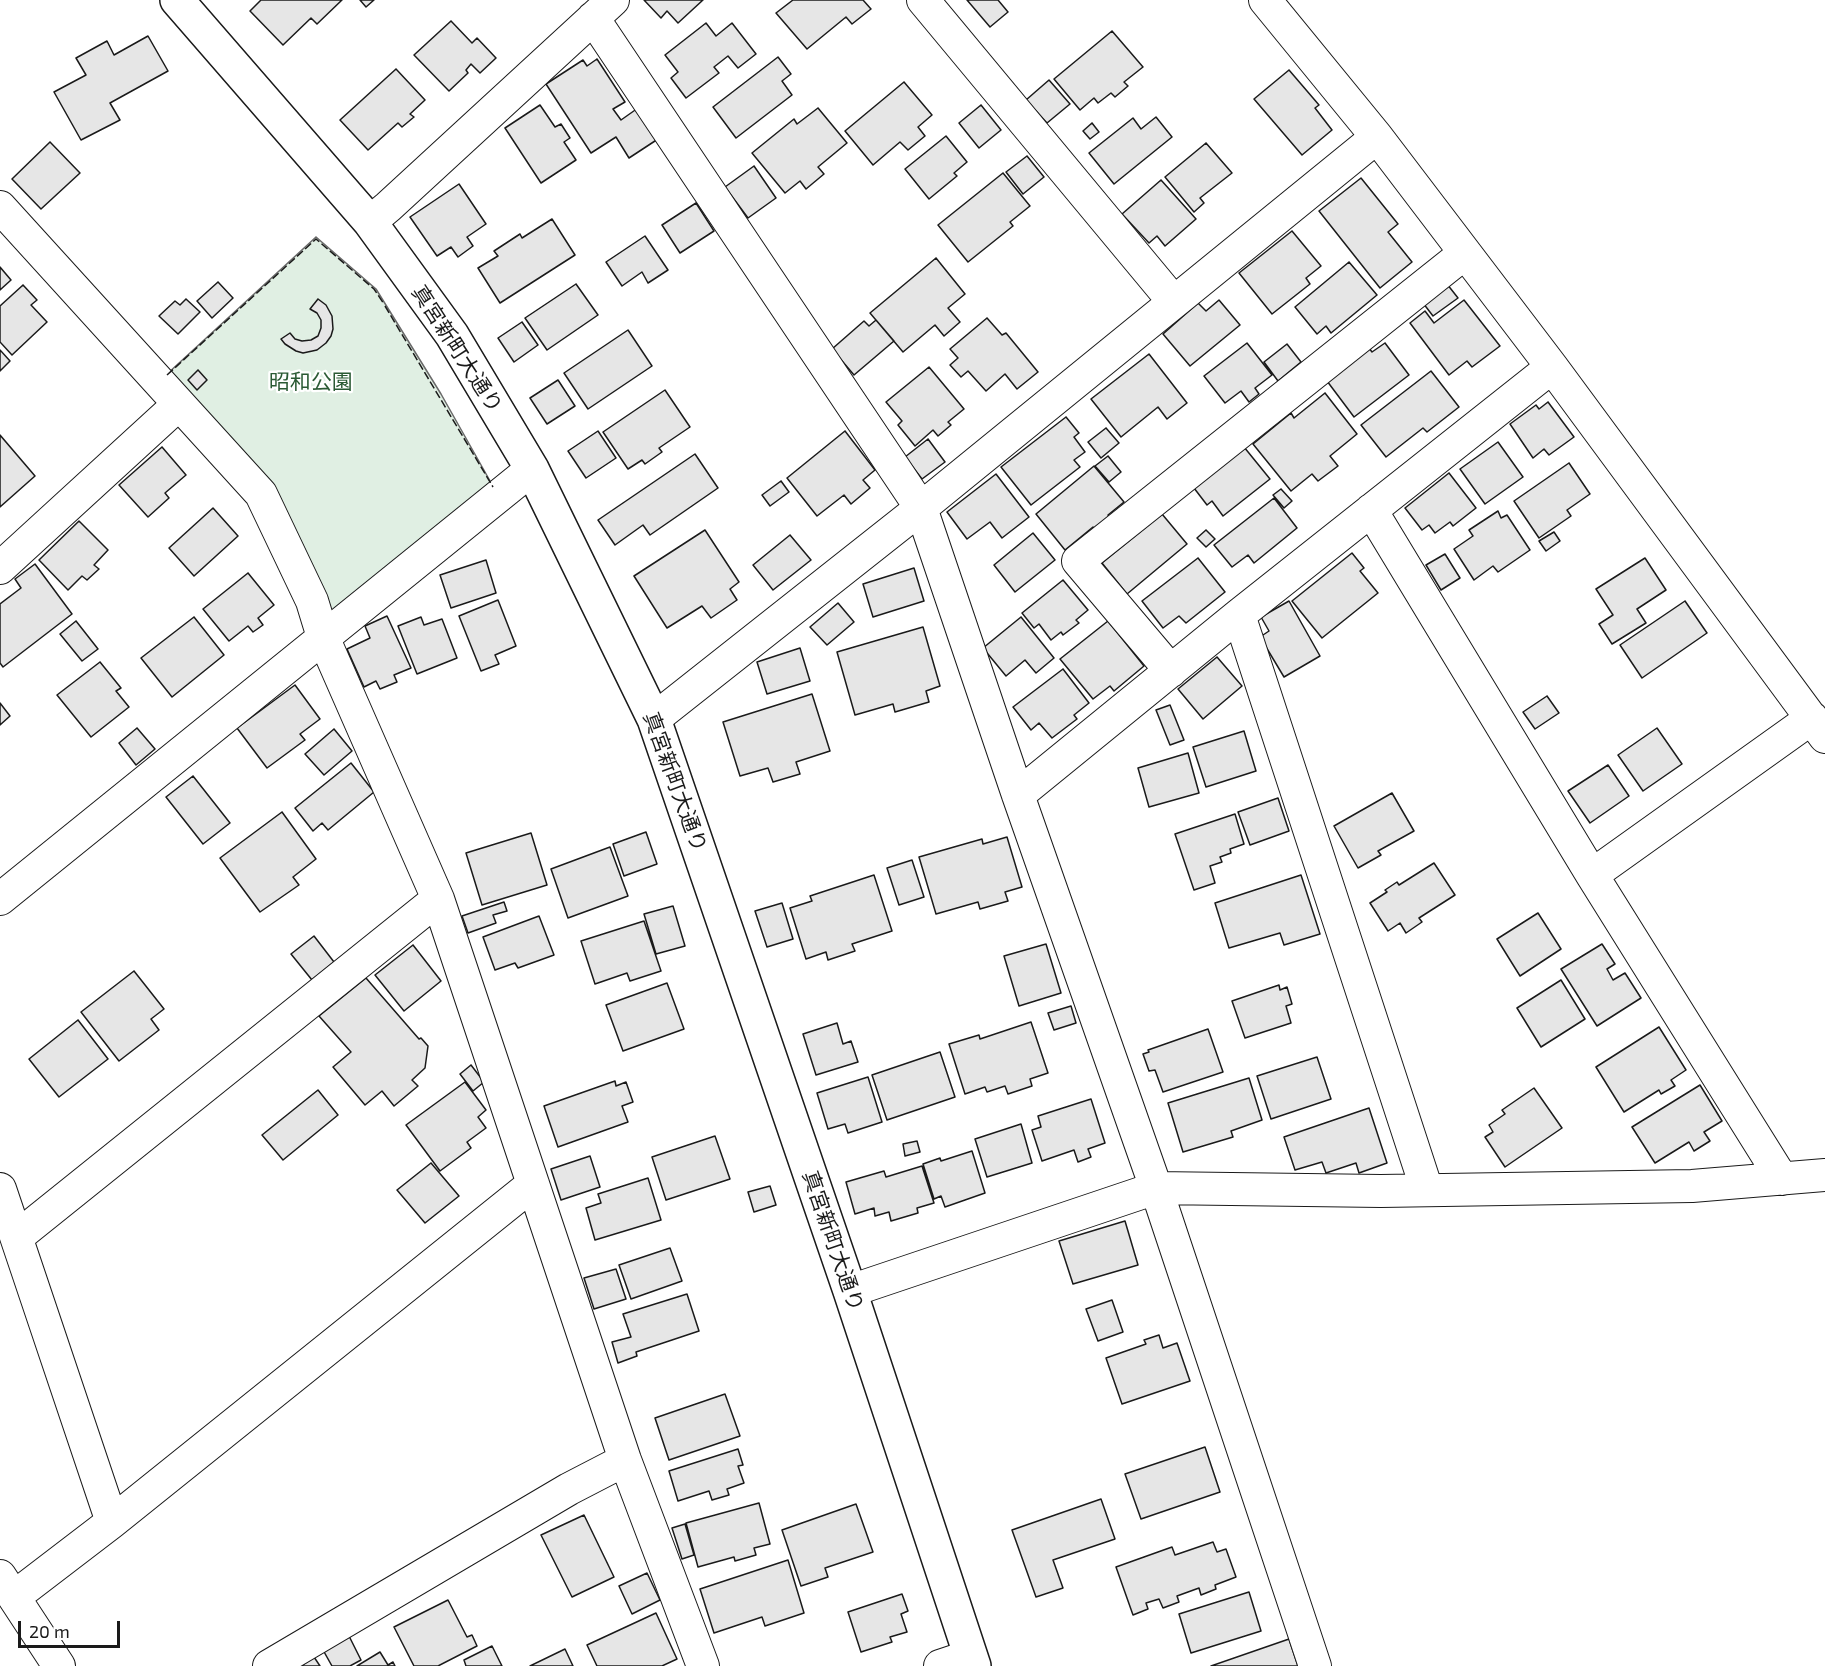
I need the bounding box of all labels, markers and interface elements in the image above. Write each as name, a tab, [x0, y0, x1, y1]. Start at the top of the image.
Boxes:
street label: 真宮新町大通り	[406, 280, 508, 418]
park label: 昭和公園	[269, 369, 353, 395]
street label: 真宮新町大通り	[638, 709, 712, 855]
street label: 真宮新町大通り	[797, 1167, 869, 1315]
scale bar	[21, 1609, 123, 1647]
text: 20 m	[29, 1620, 70, 1642]

